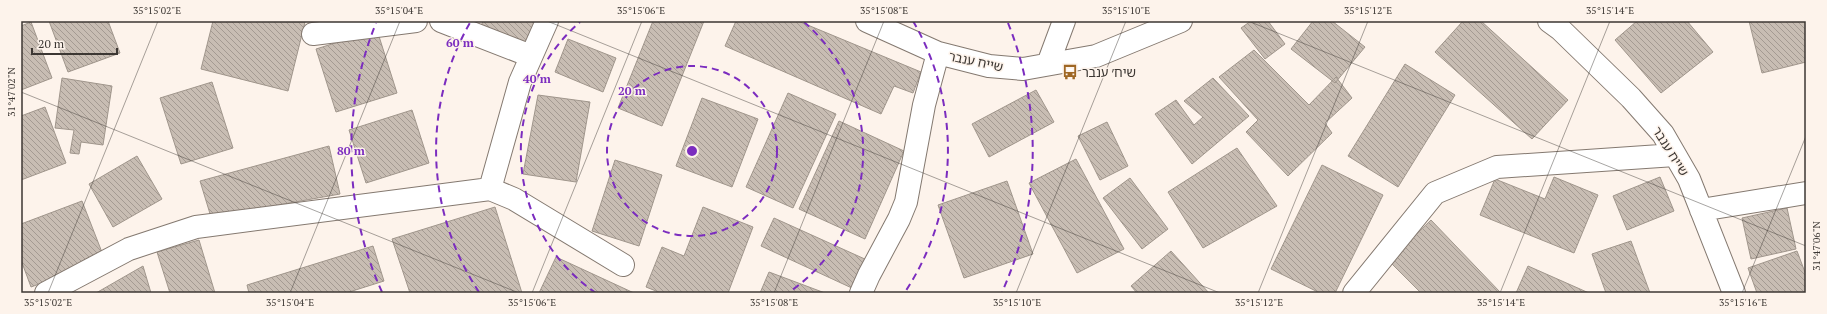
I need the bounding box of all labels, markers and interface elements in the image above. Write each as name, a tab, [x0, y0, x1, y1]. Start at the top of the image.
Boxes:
text: 35°15'02"E	[133, 4, 181, 17]
text: 35°15'04"E	[375, 4, 423, 17]
text: 35°15'06"E	[617, 4, 665, 17]
text: 35°15'08"E	[860, 4, 908, 17]
text: 35°15'10"E	[1102, 4, 1150, 17]
text: 35°15'12"E	[1344, 4, 1392, 17]
text: 35°15'14"E	[1586, 4, 1634, 17]
scale bar	[32, 30, 117, 56]
text: 60 m	[446, 35, 474, 50]
text: 20 m	[38, 36, 65, 51]
street label: שייח ענבר	[947, 46, 1005, 76]
bus stop icon: שיח׳ ענבר	[1061, 63, 1079, 81]
place label: שיח׳ ענבר	[1082, 63, 1136, 81]
text: 31°47'02"N	[5, 67, 18, 117]
text: 40 m	[523, 71, 551, 86]
text: 20 m	[618, 83, 646, 98]
street label: שייח ענבר	[1649, 123, 1693, 179]
text: 80 m	[337, 143, 365, 158]
centre of rings	[685, 144, 699, 158]
text: 31°47'06"N	[1810, 221, 1823, 271]
text: 35°15'02"E	[24, 296, 72, 309]
text: 35°15'04"E	[266, 296, 314, 309]
text: 35°15'06"E	[508, 296, 556, 309]
text: 35°15'08"E	[750, 296, 798, 309]
text: 35°15'10"E	[993, 296, 1041, 309]
text: 35°15'12"E	[1235, 296, 1283, 309]
text: 35°15'14"E	[1477, 296, 1525, 309]
text: 35°15'16"E	[1719, 296, 1767, 309]

